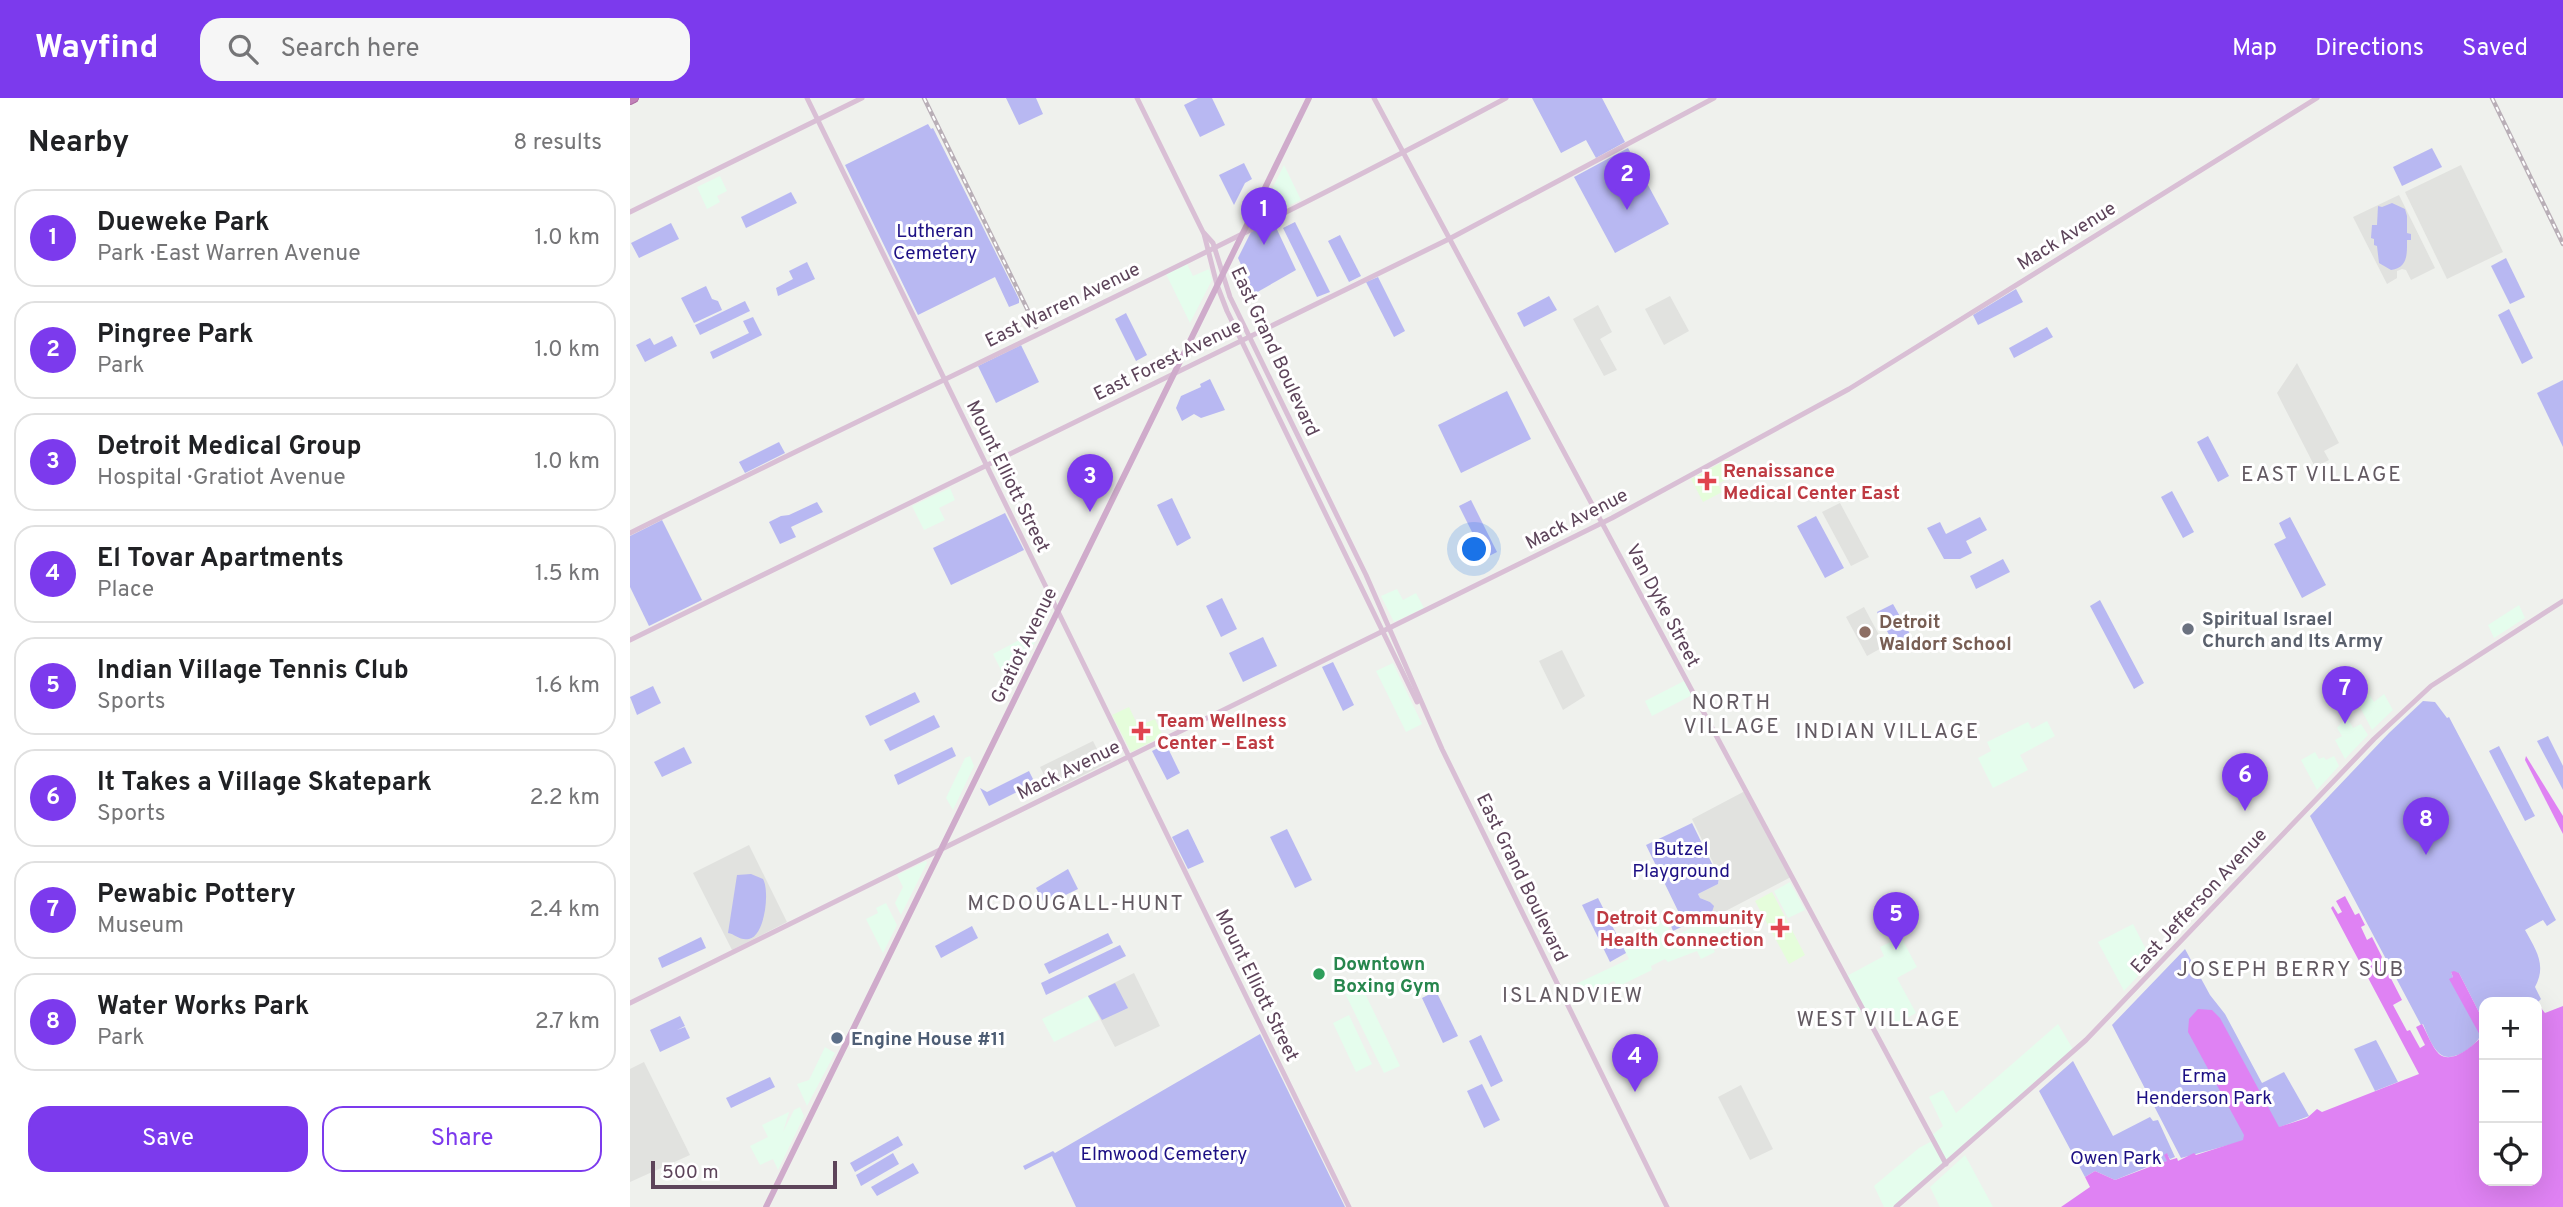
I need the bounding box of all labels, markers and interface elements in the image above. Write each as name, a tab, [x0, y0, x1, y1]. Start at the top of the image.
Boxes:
search box	[200, 18, 690, 81]
text: Wayfind	[35, 28, 158, 70]
icon: search	[224, 30, 262, 68]
text: Search here	[280, 33, 419, 66]
text: Map	[2232, 34, 2277, 64]
text: Directions	[2315, 34, 2424, 64]
text: Saved	[2462, 34, 2528, 64]
text: Nearby	[28, 125, 129, 162]
text: 8 results	[513, 129, 602, 158]
pin: 2	[1604, 152, 1650, 210]
pin: 1	[1241, 187, 1287, 245]
street label: Mack Avenue	[2013, 197, 2121, 276]
text: Dueweke Park	[97, 207, 270, 240]
park label: Lutheran Cemetery	[893, 220, 977, 266]
text: 1	[48, 224, 58, 253]
text: 1.0 km	[534, 224, 600, 253]
text: Park · East Warren Avenue	[97, 240, 361, 269]
street label: East Warren Avenue	[981, 258, 1144, 354]
street label: East Grand Boulevard	[1224, 263, 1324, 440]
street label: East Forest Avenue	[1090, 315, 1246, 407]
text: Pingree Park	[97, 319, 254, 352]
text: 2	[46, 336, 60, 365]
text: 1.0 km	[534, 336, 600, 365]
text: Park	[97, 352, 144, 381]
street label: Mount Elliott Street	[960, 397, 1054, 557]
text: Detroit Medical Group	[97, 431, 361, 464]
text: 3	[46, 448, 60, 477]
text: 1.0 km	[534, 448, 600, 477]
pin: 3	[1067, 454, 1113, 512]
place label: Renaissance Medical Center East	[1723, 460, 1900, 506]
district label: EAST VILLAGE	[2241, 462, 2403, 489]
text: Hospital · Gratiot Avenue	[97, 464, 346, 493]
marker: Renaissance Medical Center East	[1697, 471, 1717, 491]
street label: Mack Avenue	[1522, 484, 1632, 556]
your location	[1457, 532, 1491, 566]
street label: Van Dyke Street	[1620, 540, 1705, 672]
text: El Tovar Apartments	[97, 543, 344, 576]
text: 4	[46, 560, 60, 589]
text: 1.5 km	[535, 560, 600, 589]
text: Place	[97, 576, 154, 605]
street label: Gratiot Avenue	[986, 584, 1063, 708]
place label: Spiritual Israel Church and Its Army	[2202, 608, 2383, 654]
place label: Detroit Waldorf School	[1879, 611, 2012, 657]
marker: Spiritual Israel Church and Its Army	[2180, 621, 2196, 637]
marker: Detroit Waldorf School	[1857, 624, 1873, 640]
text: Indian Village Tennis Club	[97, 655, 409, 688]
pin: 7	[2322, 666, 2368, 724]
text: 5	[46, 672, 60, 701]
text: 1.6 km	[535, 672, 600, 701]
text: Sports	[97, 688, 165, 717]
district label: NORTH VILLAGE	[1683, 690, 1781, 741]
place label: Team Wellness Center – East	[1157, 710, 1287, 756]
district label: INDIAN VILLAGE	[1796, 719, 1980, 746]
marker: Team Wellness Center – East	[1131, 721, 1151, 741]
street label: Mack Avenue	[1013, 736, 1124, 806]
pin: 6	[2222, 753, 2268, 811]
text: It Takes a Village Skatepark	[97, 767, 432, 800]
text: 6	[46, 784, 60, 813]
text: 2.2 km	[529, 784, 600, 813]
street label: East Grand Boulevard	[1470, 790, 1572, 966]
pin: 8	[2403, 797, 2449, 855]
text: Sports	[97, 800, 165, 829]
street label: East Jefferson Avenue	[2126, 824, 2273, 979]
park label: Butzel Playground	[1632, 838, 1730, 884]
text: Pewabic Pottery	[97, 879, 296, 912]
district label: MCDOUGALL-HUNT	[967, 891, 1185, 918]
pin: 5	[1873, 892, 1919, 950]
text: 7	[47, 896, 59, 925]
text: 2.4 km	[529, 896, 600, 925]
street label: Mount Elliott Street	[1209, 906, 1303, 1066]
place label: Detroit Community Health Connection	[1596, 907, 1764, 953]
text: Museum	[97, 912, 184, 941]
marker: Detroit Community Health Connection	[1770, 918, 1790, 938]
place label: Downtown Boxing Gym	[1333, 953, 1440, 999]
district label: JOSEPH BERRY SUB	[2177, 957, 2405, 984]
marker: Downtown Boxing Gym	[1311, 966, 1327, 982]
district label: ISLANDVIEW	[1502, 983, 1644, 1010]
text: Water Works Park	[97, 991, 309, 1024]
map controls	[2479, 997, 2542, 1186]
button: +	[2479, 997, 2542, 1060]
district label: WEST VILLAGE	[1796, 1007, 1962, 1034]
text: 8	[46, 1008, 60, 1037]
text: 2.7 km	[535, 1008, 600, 1037]
text: Park	[97, 1024, 144, 1053]
place label: Engine House #11	[851, 1028, 1006, 1052]
marker: Engine House #11	[829, 1030, 845, 1046]
pin: 4	[1612, 1034, 1658, 1092]
button: −	[2479, 1060, 2542, 1123]
park label: Erma Henderson Park	[2136, 1065, 2272, 1111]
button: Save	[28, 1106, 308, 1172]
button: Share	[322, 1106, 602, 1172]
button: locate	[2479, 1123, 2542, 1186]
park label: Elmwood Cemetery	[1081, 1143, 1247, 1167]
park label: Owen Park	[2070, 1147, 2162, 1171]
scale bar	[651, 1158, 836, 1190]
text: 500 m	[662, 1161, 719, 1185]

